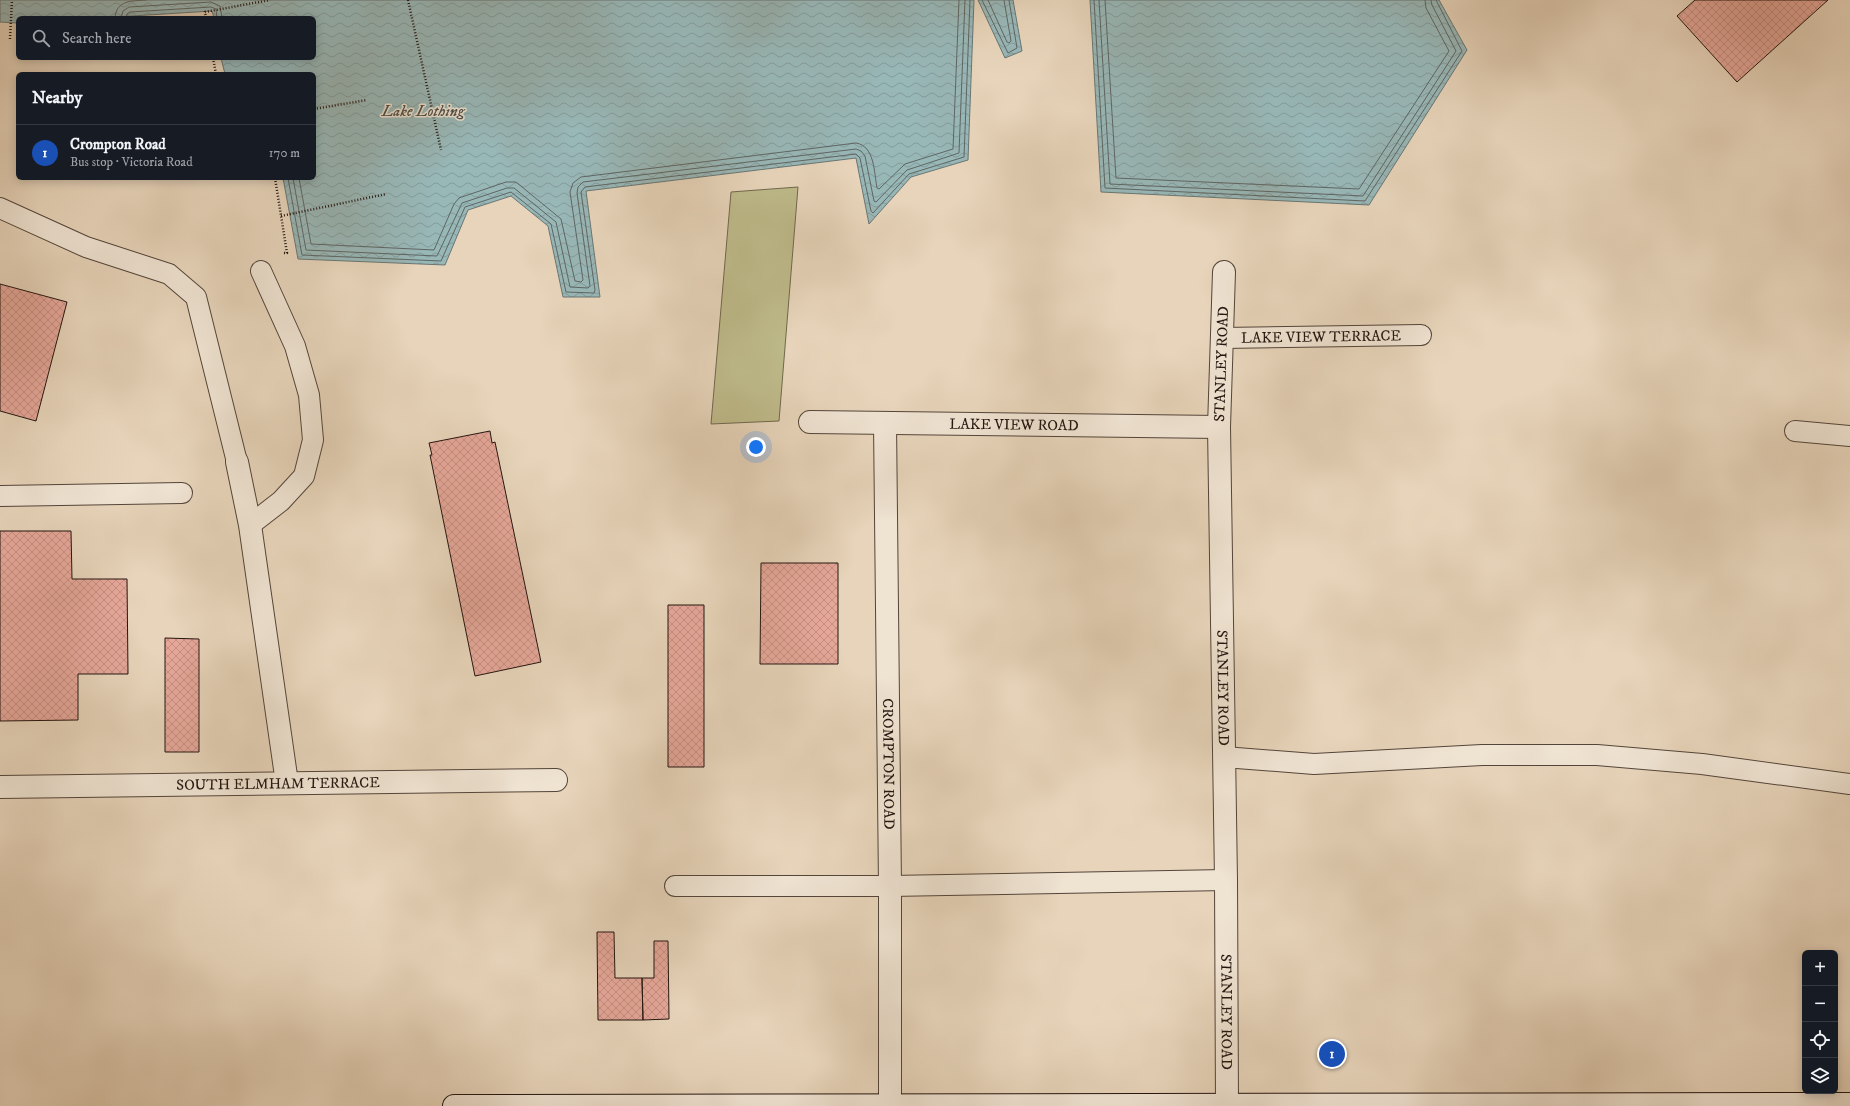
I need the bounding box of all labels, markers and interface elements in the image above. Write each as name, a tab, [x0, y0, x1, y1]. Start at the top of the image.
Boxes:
search box	[16, 16, 316, 60]
icon: search	[30, 27, 52, 49]
text: Search here	[62, 29, 131, 48]
text: Nearby	[32, 87, 82, 109]
water label: Lake Lothing	[381, 101, 466, 121]
text: Crompton Road	[70, 135, 166, 154]
text: 1	[43, 145, 47, 161]
text: 170 m	[269, 145, 300, 161]
text: Bus stop · Victoria Road	[70, 154, 193, 170]
street label: STANLEY ROAD	[1210, 306, 1233, 422]
street label: LAKE VIEW TERRACE	[1241, 326, 1402, 348]
street label: LAKE VIEW ROAD	[949, 415, 1079, 435]
your location	[746, 437, 766, 457]
street label: STANLEY ROAD	[1212, 630, 1233, 746]
street label: CROMPTON ROAD	[878, 698, 898, 830]
street label: SOUTH ELMHAM TERRACE	[176, 773, 380, 795]
map controls	[1802, 950, 1838, 1094]
button: +	[1802, 950, 1838, 986]
street label: STANLEY ROAD	[1216, 954, 1236, 1070]
button: −	[1802, 986, 1838, 1022]
button: locate	[1802, 1022, 1838, 1058]
pin: 1	[1319, 1039, 1345, 1069]
button: layers	[1802, 1058, 1838, 1094]

